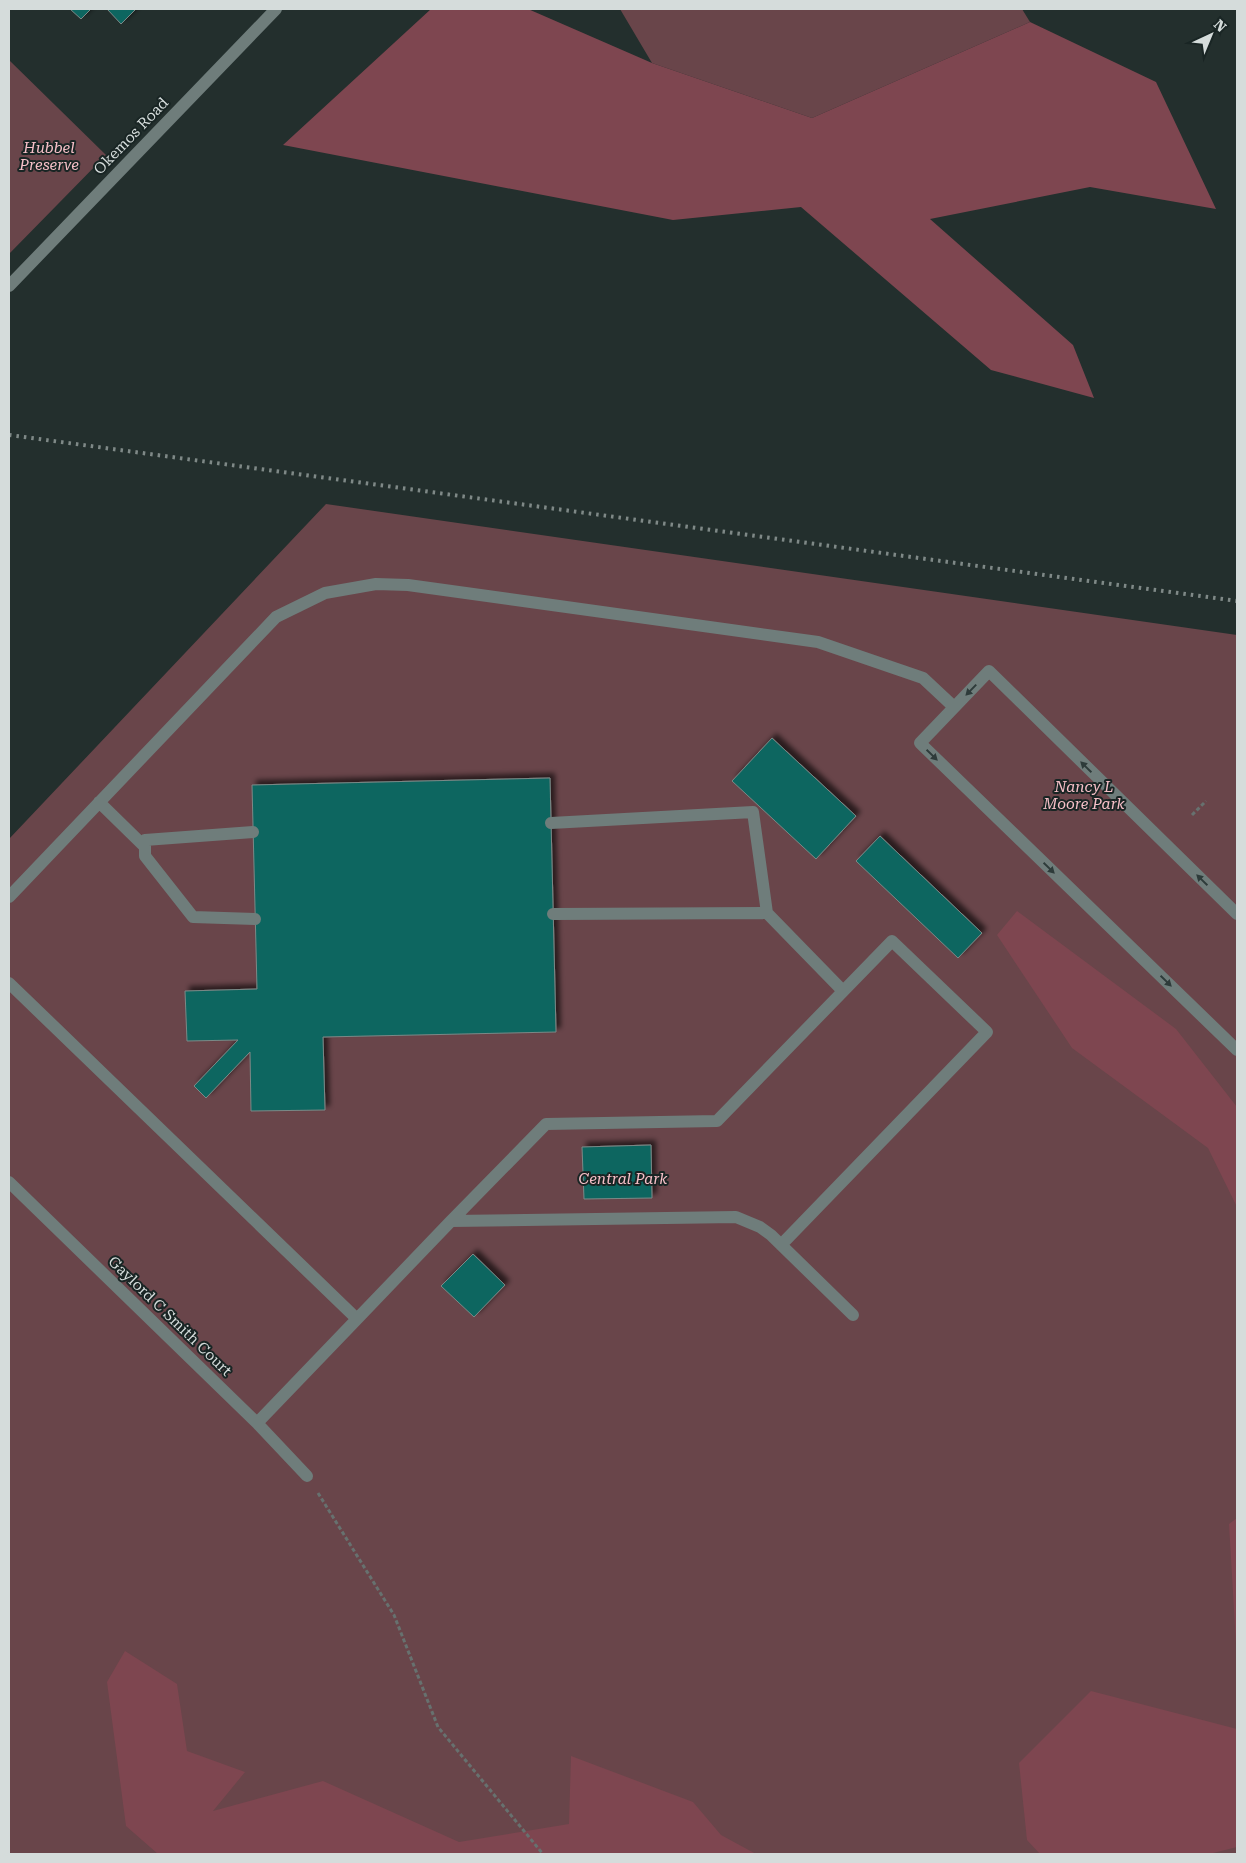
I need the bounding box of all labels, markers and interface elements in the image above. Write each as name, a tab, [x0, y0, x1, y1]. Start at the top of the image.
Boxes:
north arrow	[1186, 10, 1236, 60]
text: N	[1211, 16, 1230, 35]
street label: Okemos Road	[90, 94, 172, 178]
park label: Hubbel Preserve	[18, 139, 79, 174]
one-way arrow	[965, 683, 977, 695]
one-way arrow	[926, 748, 938, 760]
one-way arrow	[1081, 761, 1093, 773]
park label: Nancy L Moore Park	[1042, 778, 1126, 813]
one-way arrow	[1043, 862, 1055, 874]
one-way arrow	[1197, 874, 1209, 886]
one-way arrow	[1159, 975, 1171, 987]
park label: Central Park	[579, 1170, 668, 1188]
street label: Gaylord C Smith Court	[105, 1252, 236, 1380]

